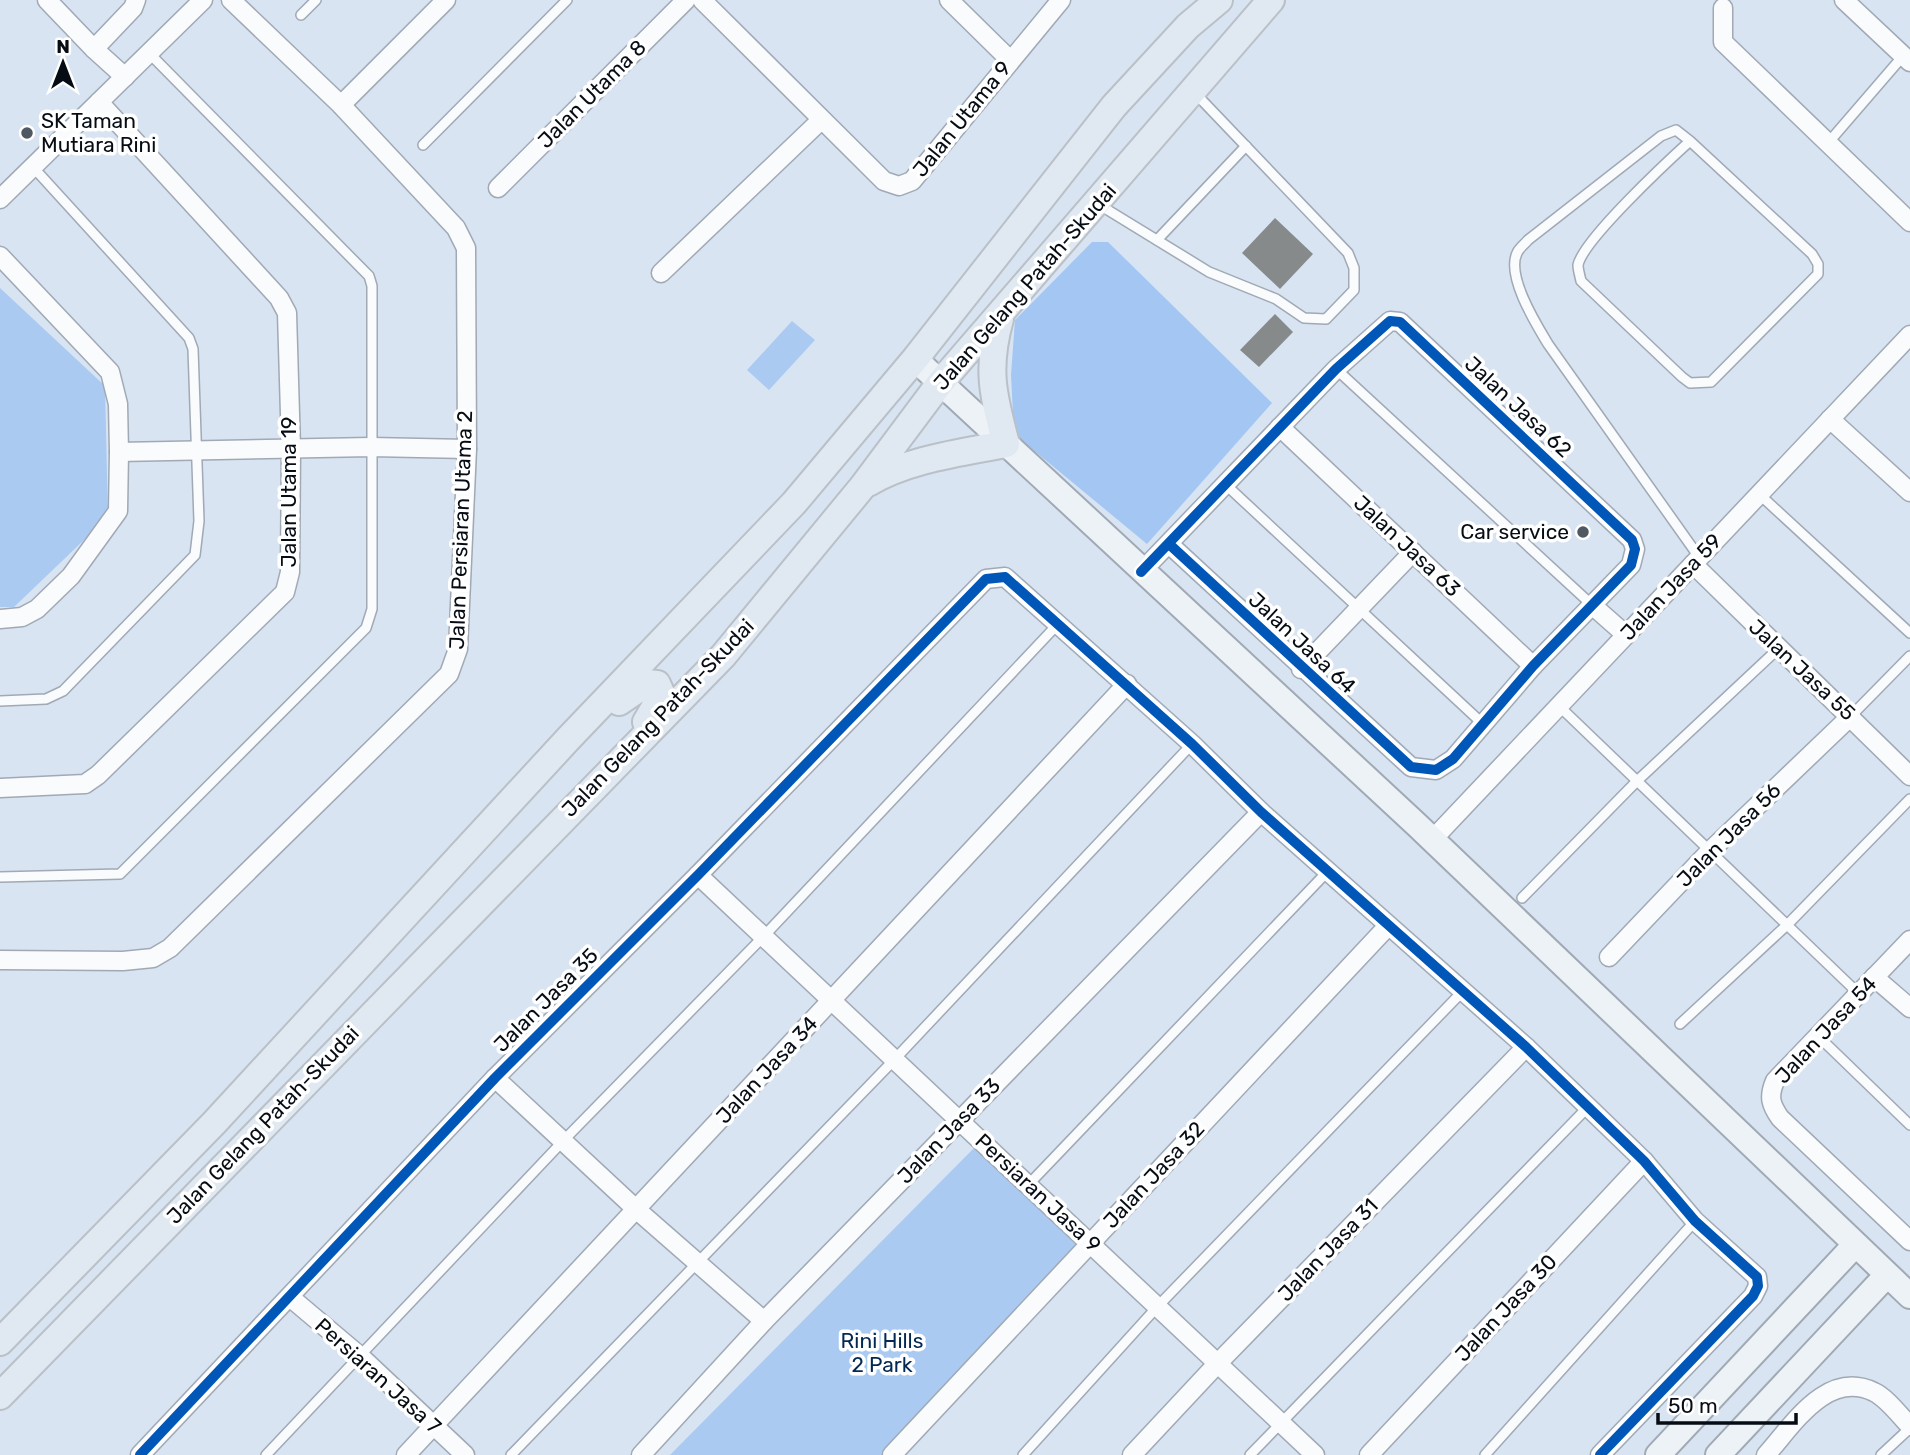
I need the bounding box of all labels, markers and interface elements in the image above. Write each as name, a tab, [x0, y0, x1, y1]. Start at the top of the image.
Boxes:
north arrow	[28, 28, 98, 98]
street label: Jalan Utama 8	[532, 34, 651, 153]
text: N	[56, 35, 70, 58]
street label: Jalan Utama 9	[907, 56, 1016, 182]
place label: SK Taman Mutiara Rini	[41, 108, 156, 157]
marker: SK Taman Mutiara Rini	[19, 125, 35, 141]
street label: Jalan Gelang Patah-Skudai	[928, 178, 1121, 395]
street label: Jalan Jasa 62	[1460, 351, 1577, 462]
street label: Jalan Persiaran Utama 2	[444, 410, 477, 650]
street label: Jalan Utama 19	[276, 417, 301, 567]
street label: Jalan Jasa 63	[1349, 490, 1466, 601]
place label: Car service	[1460, 519, 1569, 544]
marker: Car service	[1575, 524, 1591, 540]
street label: Jalan Jasa 59	[1615, 528, 1726, 645]
street label: Jalan Jasa 64	[1244, 587, 1361, 699]
street label: Jalan Gelang Patah-Skudai	[556, 614, 759, 822]
street label: Jalan Jasa 55	[1744, 614, 1861, 725]
street label: Jalan Jasa 56	[1671, 777, 1786, 892]
street label: Jalan Jasa 35	[488, 942, 603, 1057]
street label: Jalan Jasa 54	[1770, 971, 1882, 1088]
street label: Jalan Jasa 34	[711, 1011, 823, 1128]
street label: Jalan Gelang Patah-Skudai	[161, 1021, 364, 1229]
street label: Jalan Jasa 33	[892, 1073, 1005, 1189]
street label: Jalan Jasa 32	[1098, 1116, 1209, 1233]
street label: Persiaran Jasa 9	[970, 1128, 1106, 1257]
street label: Jalan Jasa 31	[1272, 1193, 1383, 1306]
street label: Jalan Jasa 30	[1450, 1249, 1562, 1367]
street label: Persiaran Jasa 7	[310, 1313, 447, 1439]
park label: Rini Hills 2 Park	[841, 1328, 923, 1377]
scale bar	[1658, 1382, 1796, 1426]
text: 50 m	[1668, 1393, 1718, 1418]

